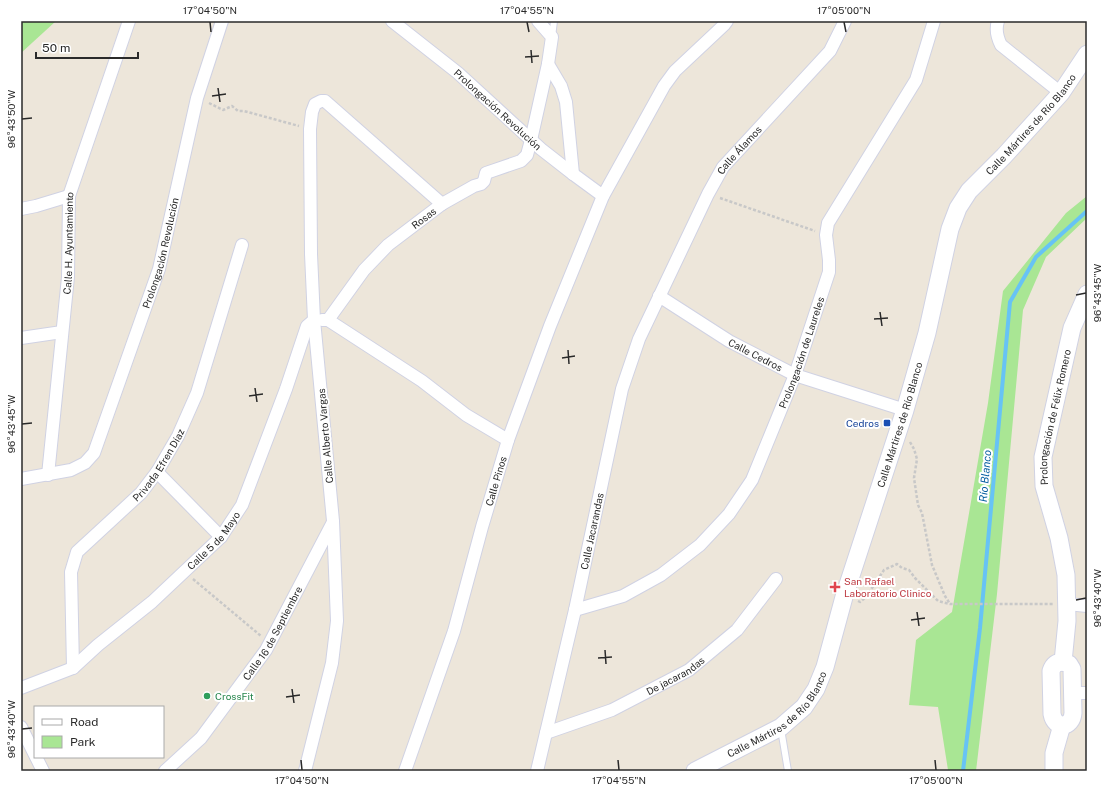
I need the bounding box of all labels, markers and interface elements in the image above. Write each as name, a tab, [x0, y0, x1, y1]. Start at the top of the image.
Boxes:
text: 17°04'50"N	[183, 4, 237, 16]
text: 17°04'55"N	[500, 4, 554, 16]
text: 17°05'00"N	[817, 4, 871, 16]
scale bar	[36, 34, 138, 60]
text: 50 m	[42, 41, 70, 55]
street label: Prolongación Revolución	[452, 66, 544, 153]
street label: Calle Mártires de Río Blanco	[983, 71, 1078, 177]
text: 96°43'50"W	[5, 89, 17, 148]
street label: Calle Álamos	[714, 123, 764, 176]
street label: Calle H. Ayuntamiento	[60, 190, 76, 295]
street label: Prolongación Revolución	[140, 196, 181, 310]
street label: Rosas	[409, 205, 438, 231]
text: 96°43'45"W	[1091, 263, 1103, 322]
street label: Prolongación de Laureles	[776, 295, 826, 410]
street label: Calle Cedros	[726, 336, 785, 374]
street label: Prolongación de Félix Romero	[1037, 348, 1073, 485]
street label: Calle Mártires de Río Blanco	[874, 360, 925, 489]
street label: Calle Alberto Vargas	[315, 388, 335, 484]
text: 96°43'45"W	[5, 394, 17, 453]
place label: Cedros	[846, 417, 879, 429]
marker: Cedros	[882, 418, 892, 428]
street label: Privada Efren Díaz	[130, 427, 187, 504]
water label: Río Blanco	[977, 449, 993, 503]
street label: Calle Pinos	[483, 455, 509, 507]
street label: Calle Jacarandas	[578, 492, 606, 571]
street label: Calle 5 de Mayo	[185, 509, 242, 572]
text: 96°43'40"W	[1091, 568, 1103, 627]
place label: San Rafael Laboratorio Clinico	[844, 575, 932, 599]
marker: San Rafael Laboratorio Clinico	[829, 581, 841, 593]
street label: Calle 16 de Septiembre	[240, 584, 305, 682]
street label: De jacarandas	[644, 654, 707, 697]
street label: Calle Mártires de Río Blanco	[725, 669, 829, 760]
place label: CrossFit	[215, 690, 254, 702]
marker: CrossFit	[202, 691, 212, 701]
text: 96°43'40"W	[5, 699, 17, 758]
legend	[34, 706, 164, 758]
text: Road	[70, 715, 98, 729]
text: Park	[70, 735, 96, 749]
text: 17°04'50"N	[275, 774, 329, 786]
text: 17°04'55"N	[592, 774, 646, 786]
text: 17°05'00"N	[909, 774, 963, 786]

